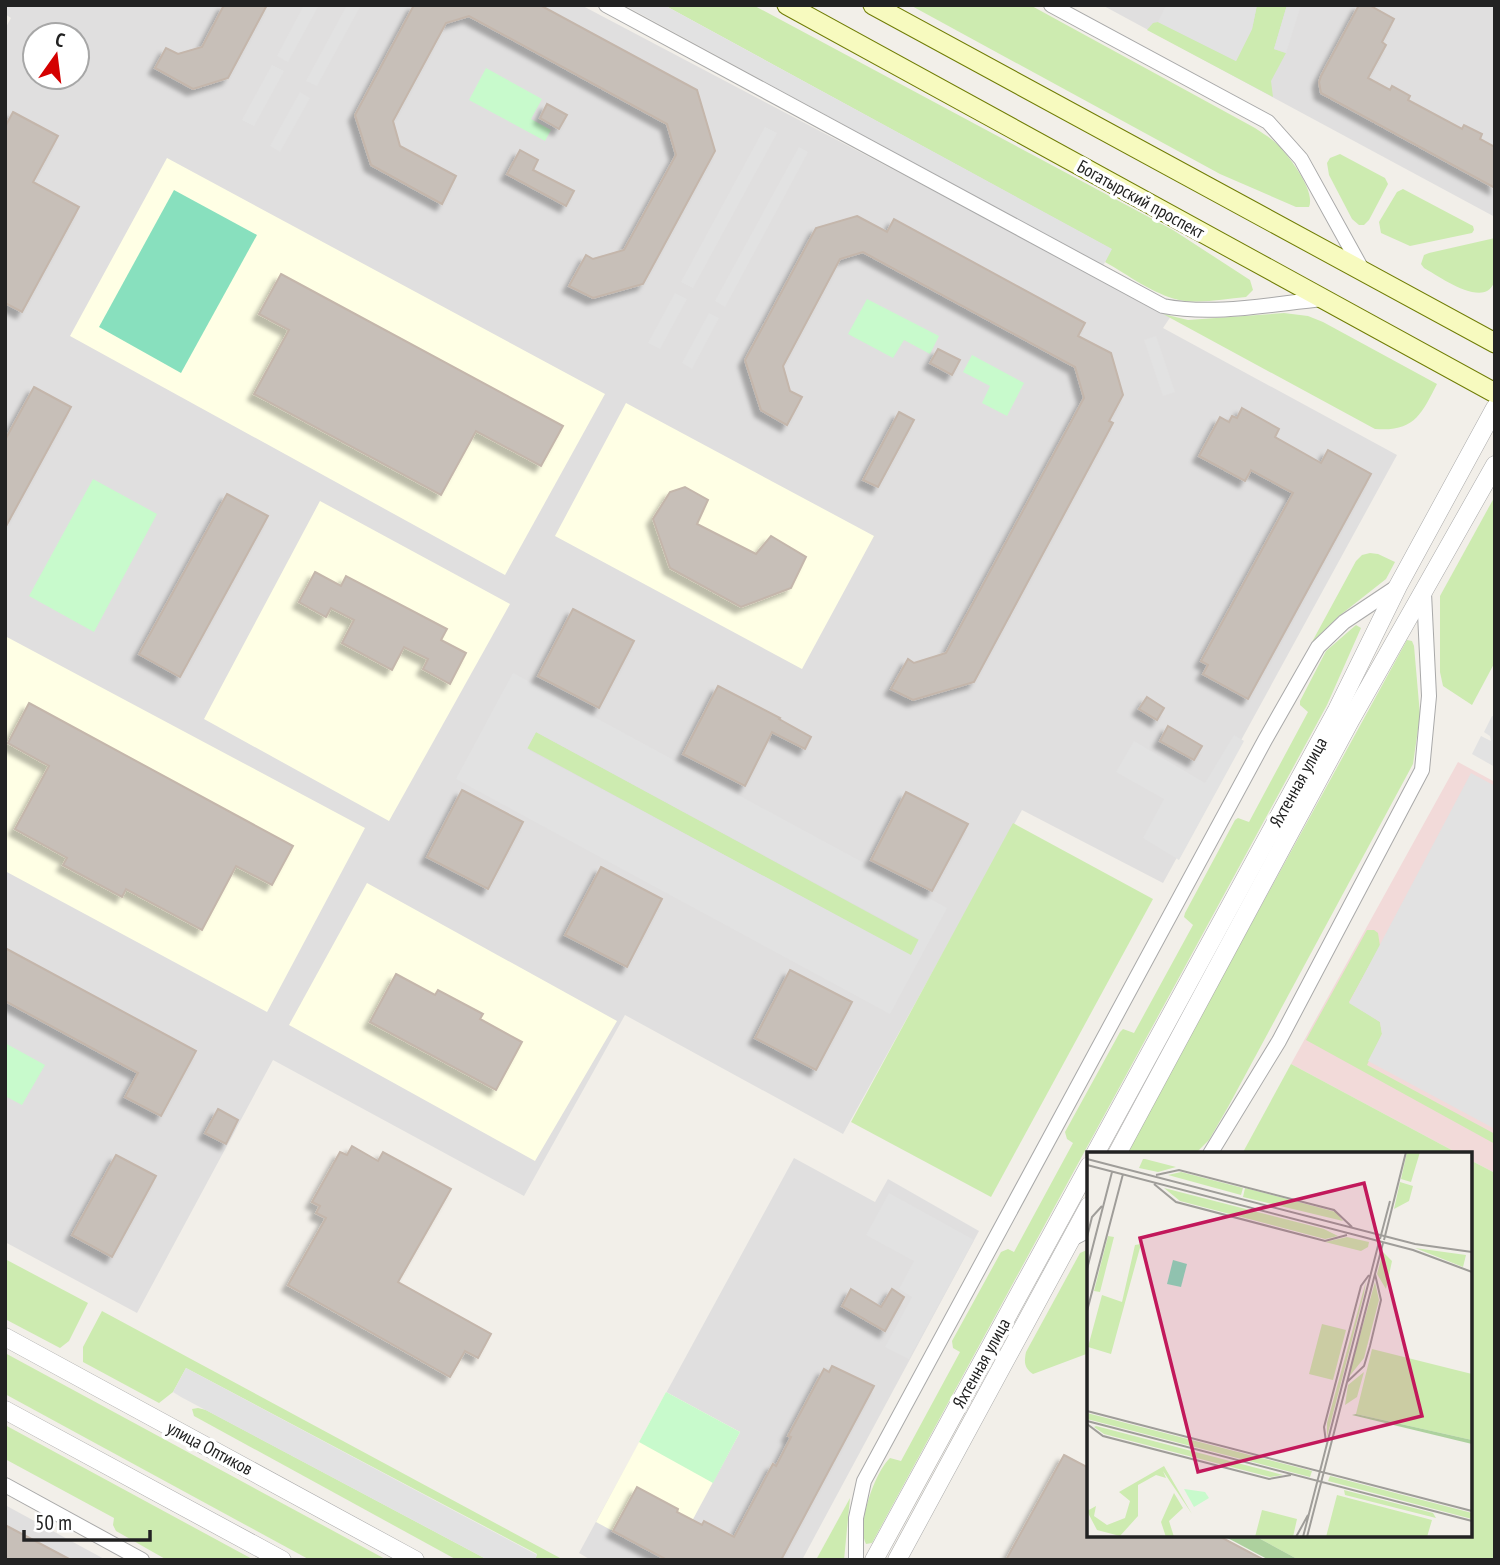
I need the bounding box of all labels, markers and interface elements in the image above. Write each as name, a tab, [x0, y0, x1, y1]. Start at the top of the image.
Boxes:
north arrow	[21, 21, 91, 91]
text: С	[53, 27, 68, 52]
street label: Богатырский проспект	[1073, 154, 1209, 244]
street label: Яхтенная улица	[1264, 733, 1332, 831]
inset map	[1087, 1152, 1472, 1537]
street label: Яхтенная улица	[947, 1314, 1015, 1412]
street label: улица Оптиков	[163, 1416, 257, 1480]
scale bar	[24, 1498, 150, 1542]
text: 50 m	[35, 1509, 72, 1536]

